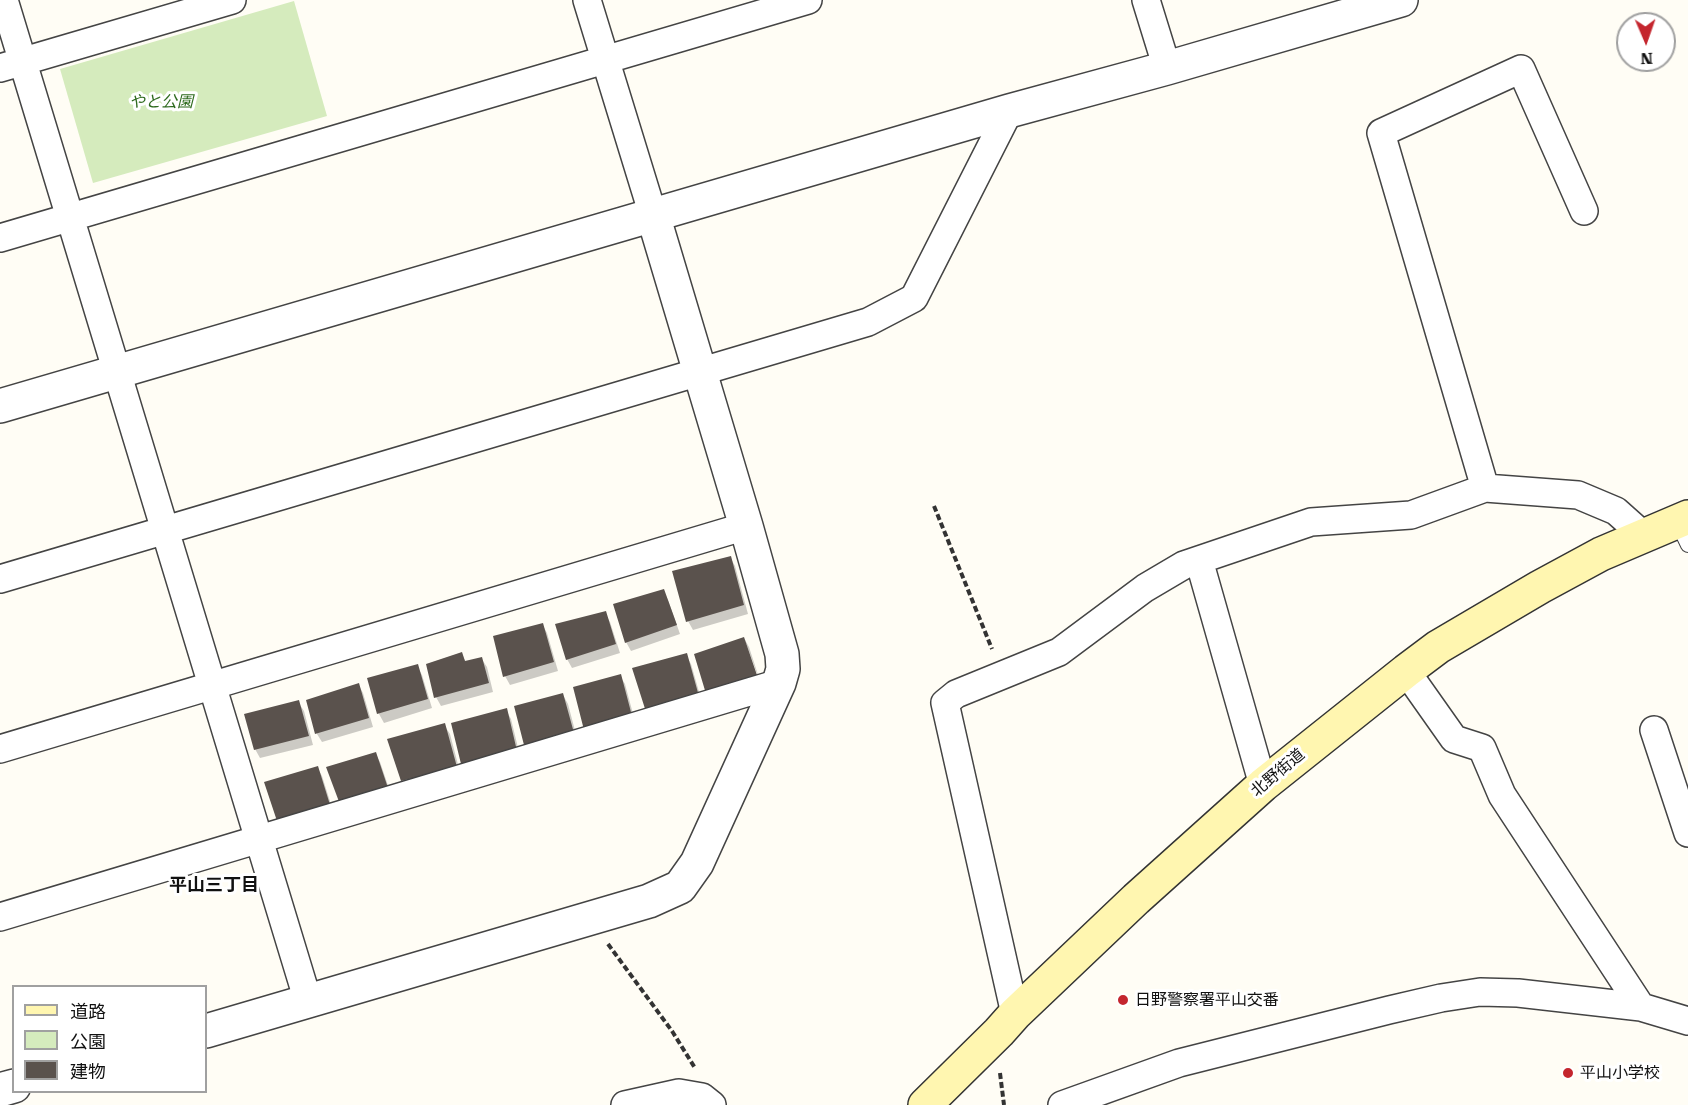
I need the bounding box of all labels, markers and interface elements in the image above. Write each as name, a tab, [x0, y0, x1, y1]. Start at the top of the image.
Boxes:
north arrow	[1616, 12, 1676, 72]
text: N	[1640, 49, 1653, 68]
park label: やと公園	[129, 92, 193, 112]
street label: 北野街道	[1247, 745, 1309, 801]
district label: 平山三丁目	[169, 875, 259, 897]
legend	[12, 985, 207, 1093]
place label: 日野警察署平山交番	[1135, 990, 1279, 1010]
marker: 日野警察署平山交番	[1116, 993, 1130, 1007]
text: 道路	[70, 1001, 106, 1022]
text: 公園	[70, 1031, 106, 1052]
text: 建物	[70, 1061, 106, 1082]
place label: 平山小学校	[1580, 1063, 1660, 1083]
marker: 平山小学校	[1561, 1066, 1575, 1080]

